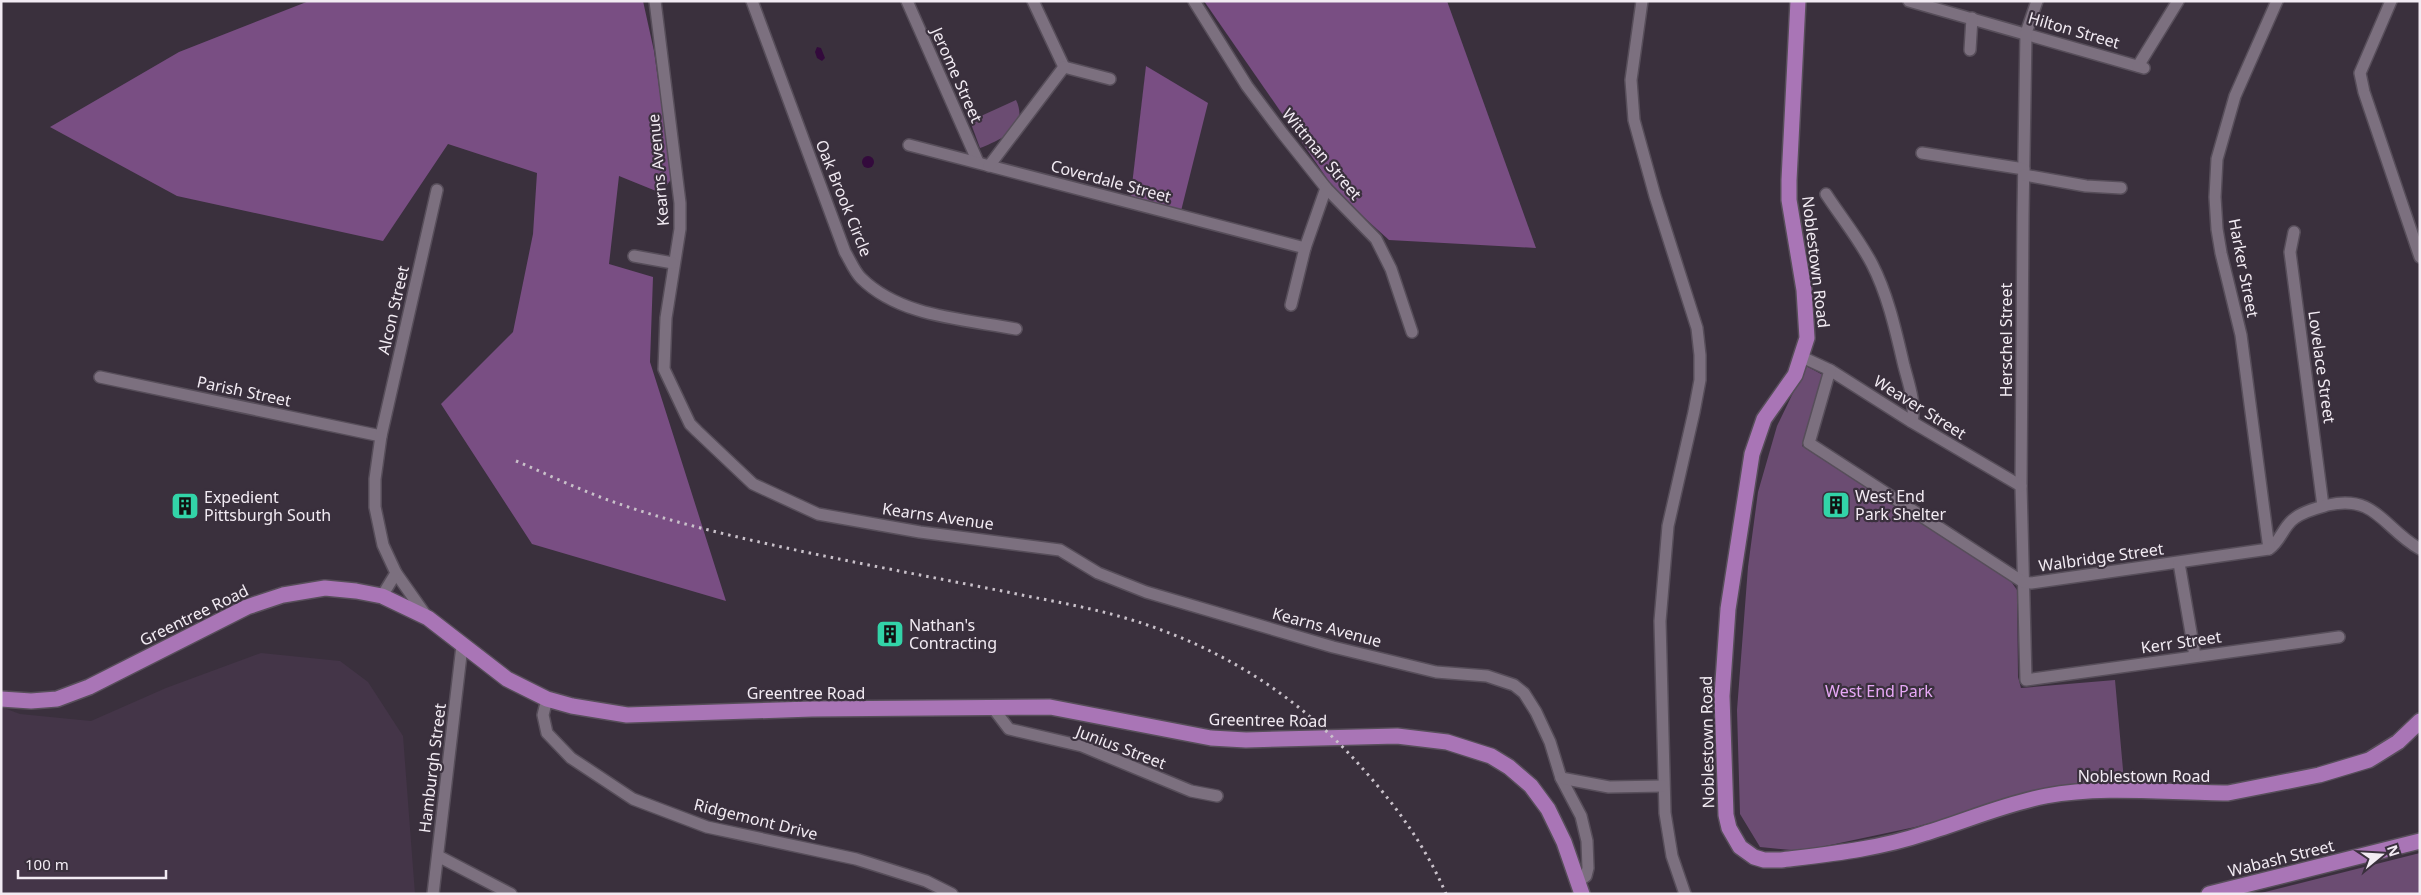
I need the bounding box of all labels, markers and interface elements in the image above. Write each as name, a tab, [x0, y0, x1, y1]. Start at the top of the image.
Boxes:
street label: Hilton Street	[2026, 6, 2123, 54]
street label: Jerome Street	[925, 22, 988, 126]
street label: Wittman Street	[1277, 104, 1367, 205]
street label: Kearns Avenue	[642, 113, 674, 227]
street label: Oak Brook Circle	[811, 136, 877, 260]
street label: Coverdale Street	[1048, 154, 1174, 208]
street label: Noblestown Road	[1797, 195, 1835, 329]
street label: Harker Street	[2224, 217, 2264, 320]
street label: Alcon Street	[372, 263, 414, 357]
street label: Herschel Street	[1995, 282, 2017, 397]
street label: Lovelace Street	[2303, 309, 2341, 425]
street label: Parish Street	[195, 370, 293, 412]
street label: Weaver Street	[1870, 370, 1971, 444]
place label: West End Park Shelter	[1855, 485, 1947, 525]
place label: Expedient Pittsburgh South	[204, 486, 331, 526]
building icon: West End Park Shelter	[1821, 490, 1851, 520]
building icon: Expedient Pittsburgh South	[170, 491, 200, 521]
street label: Kearns Avenue	[881, 497, 995, 535]
street label: Walbridge Street	[2037, 537, 2165, 577]
street label: Greentree Road	[136, 579, 252, 651]
street label: Kearns Avenue	[1270, 602, 1384, 652]
place label: Nathan's Contracting	[909, 614, 997, 654]
building icon: Nathan's Contracting	[875, 619, 905, 649]
street label: Kerr Street	[2139, 625, 2223, 659]
street label: Noblestown Road	[1695, 675, 1719, 809]
park label: West End Park	[1825, 680, 1933, 702]
street label: Greentree Road	[747, 682, 865, 704]
street label: Hamburgh Street	[413, 702, 451, 834]
street label: Greentree Road	[1209, 708, 1327, 732]
street label: Junius Street	[1071, 719, 1169, 774]
street label: Noblestown Road	[2078, 765, 2210, 787]
street label: Ridgemont Drive	[692, 793, 820, 845]
north arrow	[2356, 830, 2406, 880]
street label: Wabash Street	[2226, 834, 2337, 882]
text: N	[2383, 842, 2405, 859]
scale bar	[18, 848, 165, 880]
text: 100 m	[25, 854, 69, 874]

